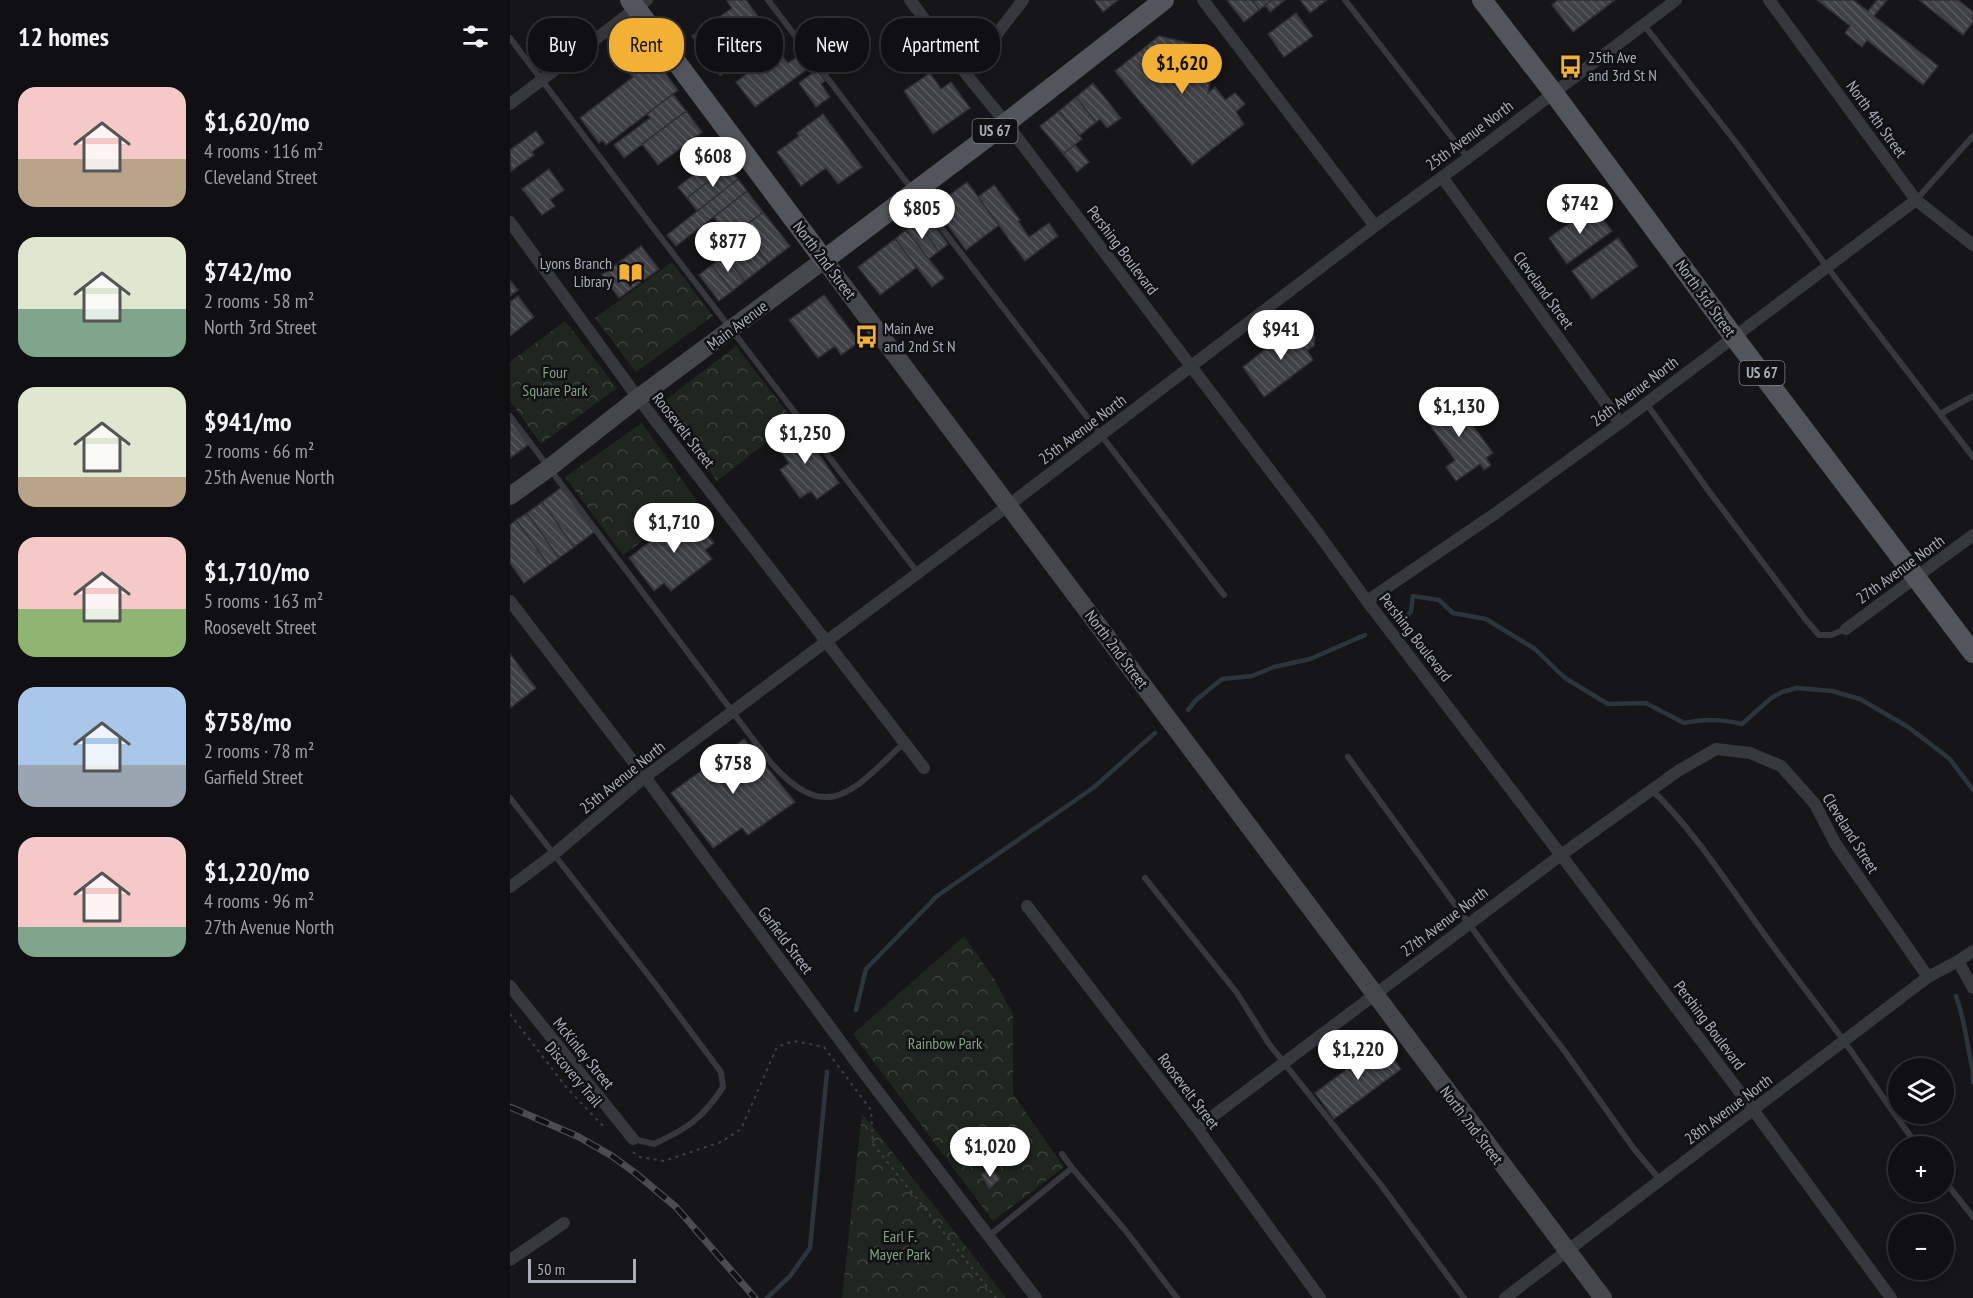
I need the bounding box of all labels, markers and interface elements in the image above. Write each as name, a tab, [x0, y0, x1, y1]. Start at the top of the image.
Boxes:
chip: Buy	[528, 18, 597, 72]
chip: Rent	[609, 18, 684, 72]
chip: Filters	[696, 18, 783, 72]
chip: New	[795, 18, 869, 72]
chip: Apartment	[881, 18, 1000, 72]
text: 12 homes	[18, 20, 109, 53]
icon: filters	[459, 20, 492, 53]
pin: $1,620	[1133, 44, 1231, 95]
place label: 25th Ave and 3rd St N	[1588, 47, 1657, 85]
text: $1,620	[1156, 50, 1208, 76]
bus stop icon: 25th Ave and 3rd St N	[1557, 53, 1583, 79]
street label: North 4th Street	[1842, 77, 1912, 162]
street label: 25th Avenue North	[1421, 96, 1517, 174]
text: $1,620/mo	[204, 105, 310, 138]
icon: home	[66, 111, 138, 183]
road number: US 67	[972, 119, 1018, 143]
pin: $608	[677, 137, 749, 188]
text: 4 rooms · 116 m²	[204, 138, 323, 164]
text: $608	[694, 143, 732, 169]
text: Cleveland Street	[204, 164, 318, 190]
pin: $742	[1544, 184, 1616, 235]
pin: $805	[886, 189, 958, 240]
text: $742	[1561, 190, 1599, 216]
text: $805	[903, 195, 941, 221]
street label: Pershing Boulevard	[1083, 202, 1163, 299]
street label: North 2nd Street	[789, 217, 861, 304]
pin: $877	[692, 222, 764, 273]
text: $877	[709, 228, 747, 254]
street label: Cleveland Street	[1509, 247, 1579, 333]
place label: Lyons Branch Library	[540, 253, 612, 291]
text: $742/mo	[204, 255, 292, 288]
street label: North 3rd Street	[1671, 256, 1741, 341]
library icon: Lyons Branch Library	[617, 259, 643, 285]
icon: home	[66, 261, 138, 333]
text: 2 rooms · 58 m²	[204, 288, 314, 314]
street label: Main Avenue	[703, 296, 771, 354]
pin: $941	[1245, 310, 1317, 361]
text: North 3rd Street	[204, 314, 317, 340]
text: $941	[1262, 316, 1300, 342]
place label: Main Ave and 2nd St N	[884, 318, 956, 356]
bus stop icon: Main Ave and 2nd St N	[853, 324, 879, 350]
street label: 26th Avenue North	[1586, 352, 1682, 430]
road number: US 67	[1740, 361, 1784, 385]
park label: Four Square Park	[522, 362, 588, 400]
pin: $1,130	[1410, 387, 1508, 438]
street label: Roosevelt Street	[648, 388, 720, 472]
street label: 25th Avenue North	[1034, 390, 1130, 468]
text: $1,130	[1433, 393, 1485, 419]
text: $941/mo	[204, 405, 292, 438]
icon: home	[66, 411, 138, 483]
pin: $1,250	[756, 414, 854, 465]
text: $1,250	[779, 420, 831, 446]
text: 2 rooms · 66 m²	[204, 438, 314, 464]
text: 25th Avenue North	[204, 464, 334, 490]
pin: $1,710	[625, 503, 723, 554]
text: $1,710	[648, 509, 700, 535]
street label: 27th Avenue North	[1852, 530, 1948, 608]
text: $1,710/mo	[204, 555, 310, 588]
icon: home	[66, 561, 138, 633]
text: 5 rooms · 163 m²	[204, 588, 323, 614]
street label: Pershing Boulevard	[1375, 589, 1457, 685]
street label: North 2nd Street	[1081, 606, 1153, 693]
text: Roosevelt Street	[204, 614, 317, 640]
text: $758/mo	[204, 705, 292, 738]
icon: home	[66, 711, 138, 783]
street label: 25th Avenue North	[575, 736, 669, 818]
text: 2 rooms · 78 m²	[204, 738, 314, 764]
pin: $758	[697, 744, 769, 795]
text: $758	[714, 750, 752, 776]
text: Garfield Street	[204, 764, 303, 790]
street label: Cleveland Street	[1818, 789, 1884, 877]
text: $1,220/mo	[204, 855, 310, 888]
icon: home	[66, 861, 138, 933]
street label: 27th Avenue North	[1396, 882, 1492, 960]
text: 4 rooms · 96 m²	[204, 888, 314, 914]
street label: Garfield Street	[754, 902, 818, 978]
text: 27th Avenue North	[204, 914, 334, 940]
street label: Pershing Boulevard	[1670, 977, 1750, 1074]
street label: McKinley Street	[549, 1013, 619, 1093]
pin: $1,220	[1309, 1030, 1407, 1081]
park label: Rainbow Park	[908, 1033, 983, 1053]
text: $1,220	[1332, 1036, 1384, 1062]
street label: Discovery Trail	[541, 1037, 607, 1111]
street label: Roosevelt Street	[1154, 1049, 1224, 1133]
map controls	[1888, 1058, 1954, 1280]
button: layers	[1888, 1058, 1954, 1124]
street label: 28th Avenue North	[1680, 1070, 1776, 1148]
street label: North 2nd Street	[1436, 1082, 1508, 1169]
pin: $1,020	[941, 1127, 1039, 1178]
text: $1,020	[964, 1133, 1016, 1159]
button: +	[1888, 1136, 1954, 1202]
button: −	[1888, 1214, 1954, 1280]
park label: Earl F. Mayer Park	[870, 1226, 931, 1264]
scale bar	[528, 1256, 636, 1284]
text: 50 m	[537, 1259, 565, 1279]

